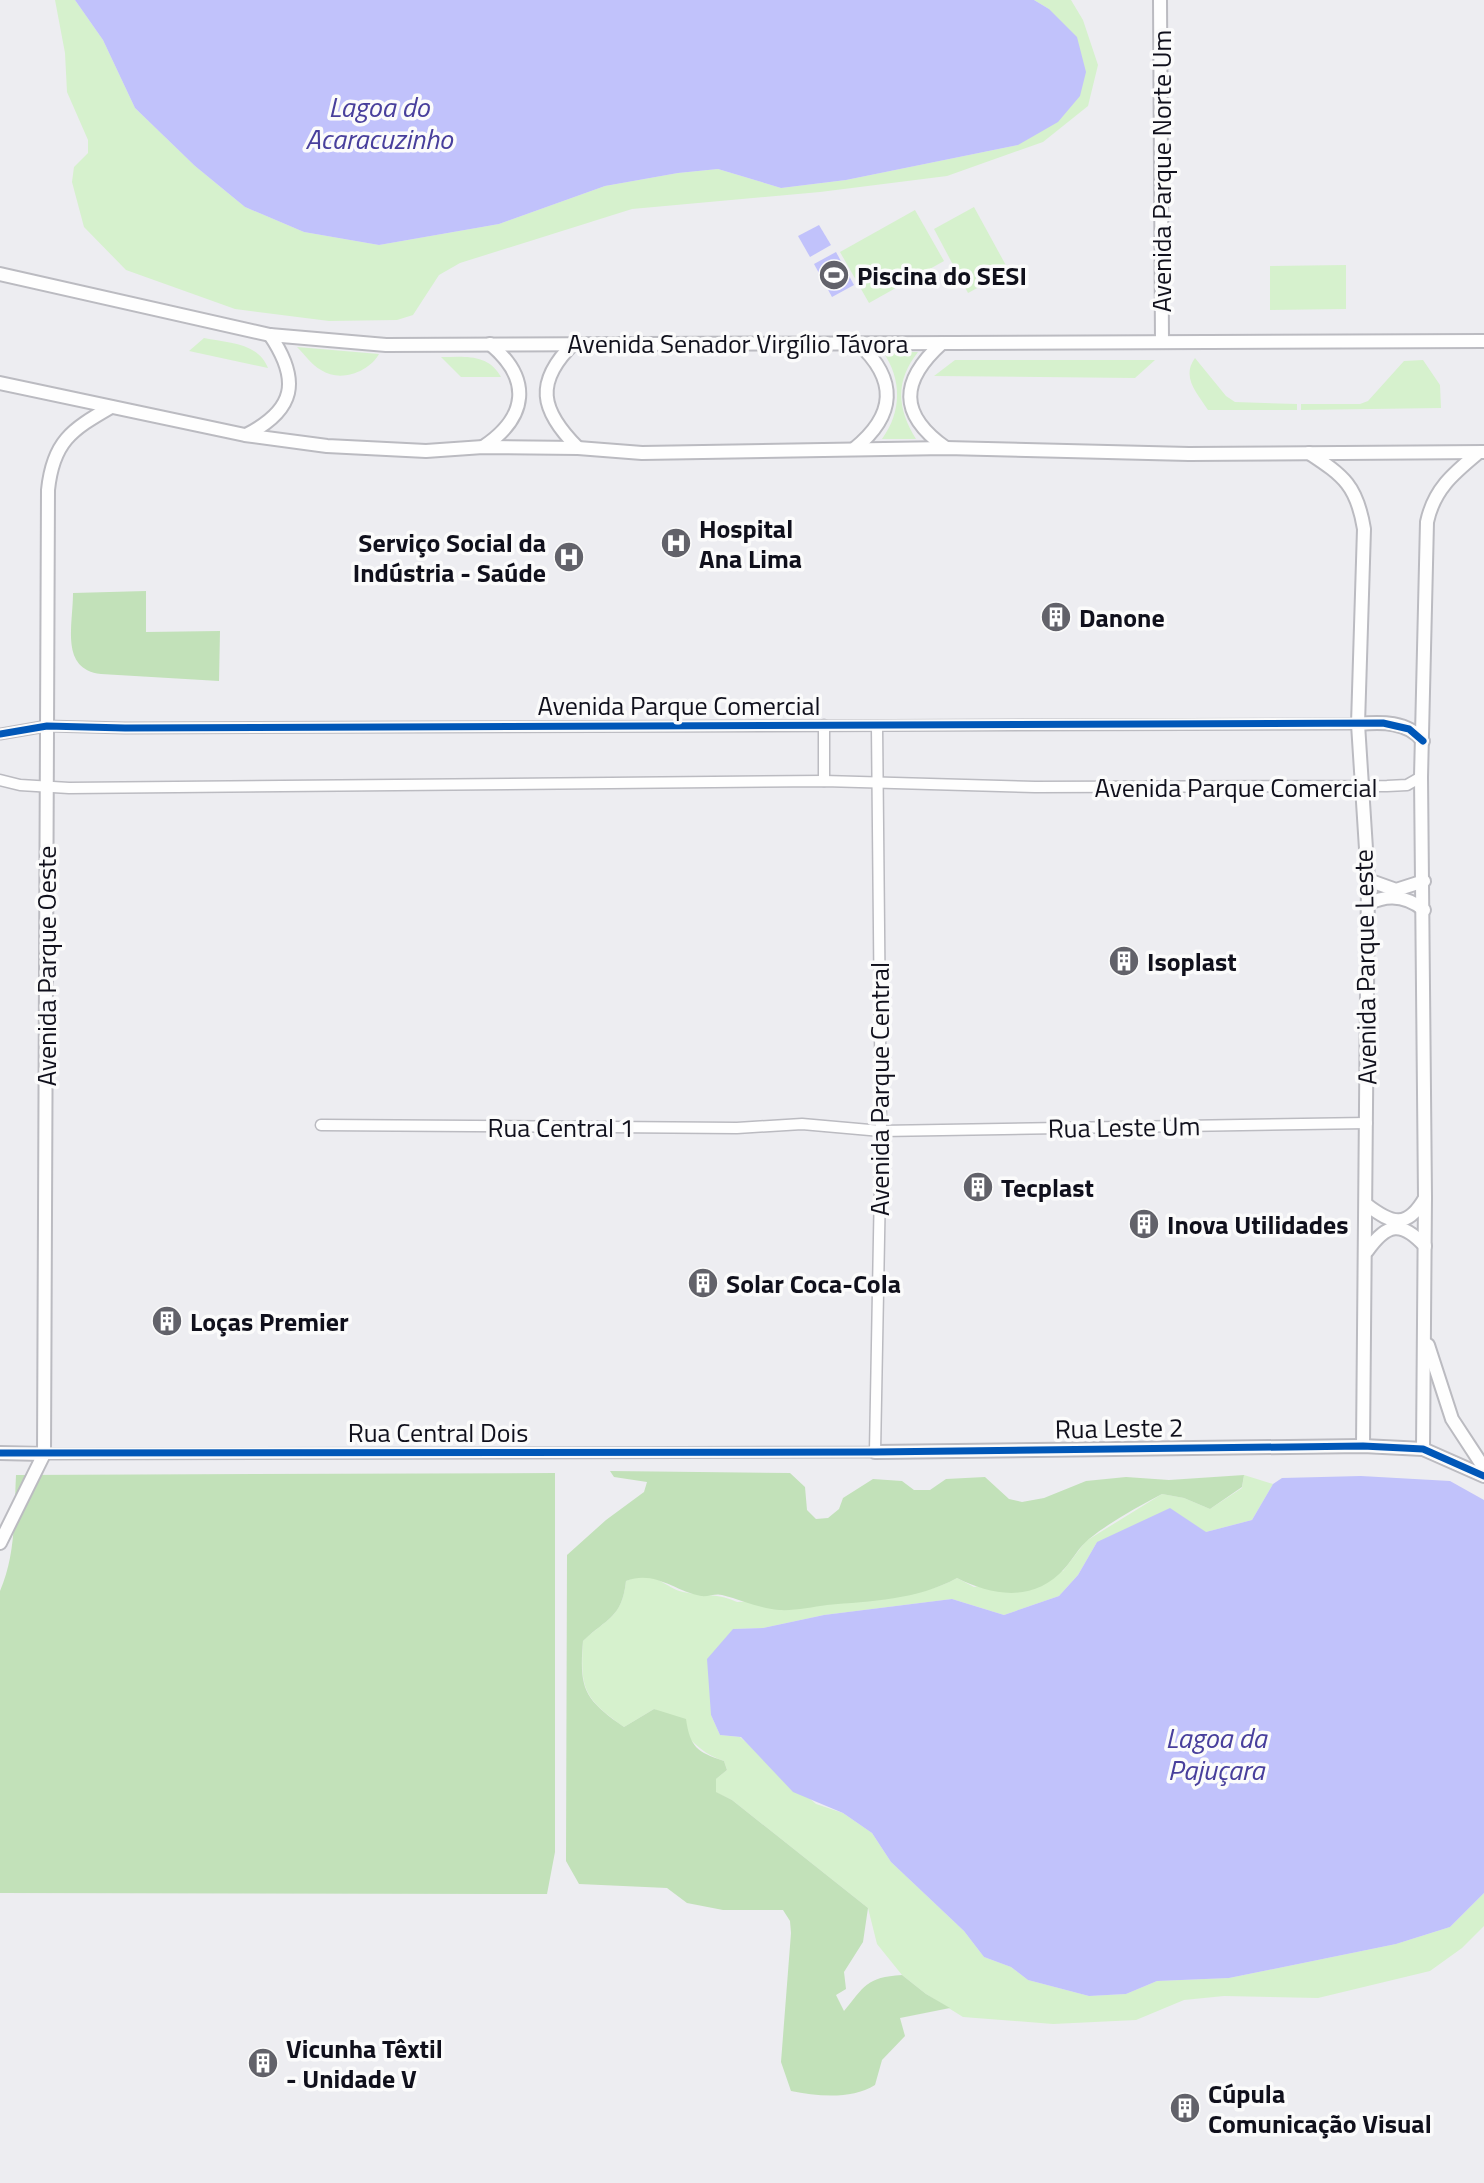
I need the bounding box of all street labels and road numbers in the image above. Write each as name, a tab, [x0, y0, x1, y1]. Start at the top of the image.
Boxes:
street label: Avenida Parque Norte Um	[1142, 30, 1181, 312]
street label: Avenida Senador Virgílio Távora	[567, 324, 909, 363]
street label: Avenida Parque Comercial	[537, 686, 821, 725]
street label: Avenida Parque Comercial	[1094, 768, 1378, 807]
street label: Avenida Parque Oeste	[27, 846, 66, 1086]
street label: Avenida Parque Leste	[1343, 849, 1387, 1085]
street label: Avenida Parque Central	[860, 962, 899, 1216]
street label: Rua Leste Um	[1047, 1106, 1201, 1148]
street label: Rua Central 1	[488, 1108, 634, 1147]
street label: Rua Leste 2	[1054, 1407, 1184, 1449]
street label: Rua Central Dois	[348, 1413, 528, 1452]

